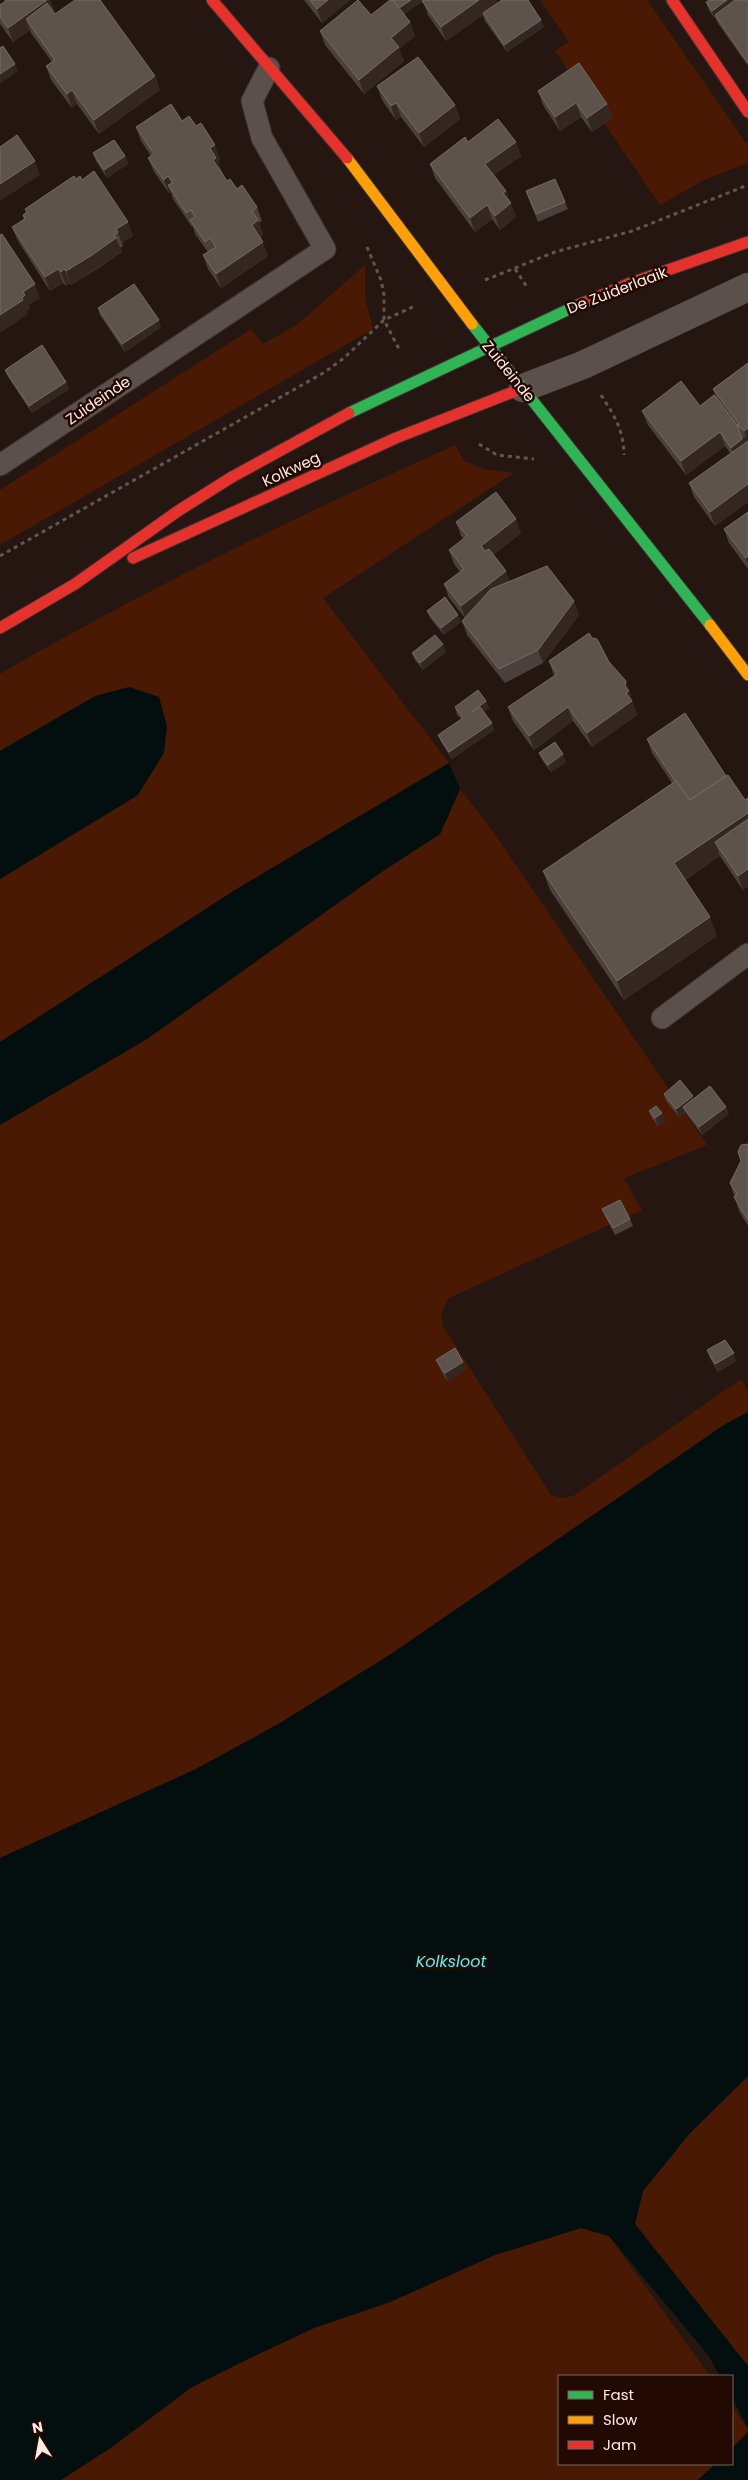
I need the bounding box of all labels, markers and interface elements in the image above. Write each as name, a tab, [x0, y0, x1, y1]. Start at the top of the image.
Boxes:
street label: De Zuiderlaaik	[564, 261, 670, 319]
street label: Zuideinde	[478, 336, 540, 406]
street label: Zuideinde	[62, 371, 134, 429]
street label: Kolkweg	[259, 446, 323, 492]
water label: Kolksloot	[416, 1950, 487, 1973]
legend	[558, 2375, 733, 2465]
text: Fast	[603, 2384, 634, 2405]
text: Slow	[603, 2409, 638, 2430]
north arrow	[15, 2415, 65, 2465]
text: N	[30, 2416, 45, 2438]
text: Jam	[603, 2434, 637, 2455]

